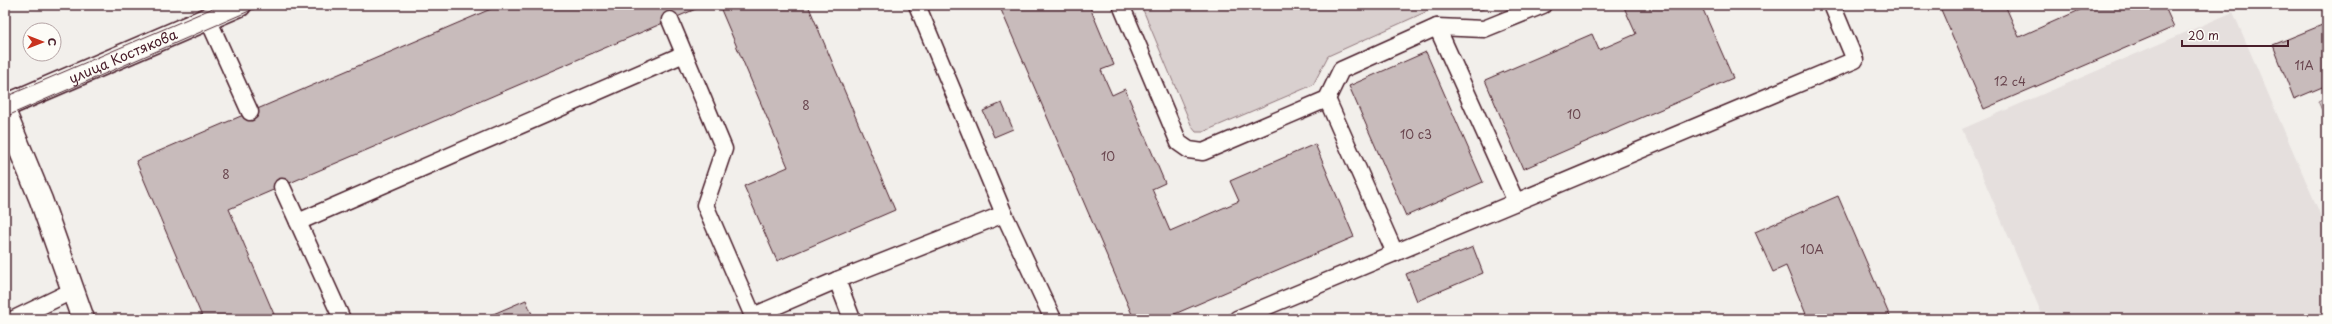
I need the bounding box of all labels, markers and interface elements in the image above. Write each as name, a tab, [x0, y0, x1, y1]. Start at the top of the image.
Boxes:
north arrow	[22, 22, 62, 62]
scale bar	[2182, 22, 2288, 48]
street label: улица Костякова	[65, 23, 181, 88]
text: 20 m	[2188, 26, 2219, 44]
text: С	[44, 38, 61, 46]
house number: 11А	[2294, 56, 2314, 74]
house number: 12 с4	[1994, 72, 2026, 90]
house number: 8	[802, 96, 810, 114]
house number: 10	[1567, 105, 1581, 123]
house number: 10 с3	[1400, 125, 1432, 143]
house number: 10	[1101, 147, 1115, 165]
house number: 8	[222, 165, 230, 183]
house number: 10А	[1800, 240, 1824, 258]

